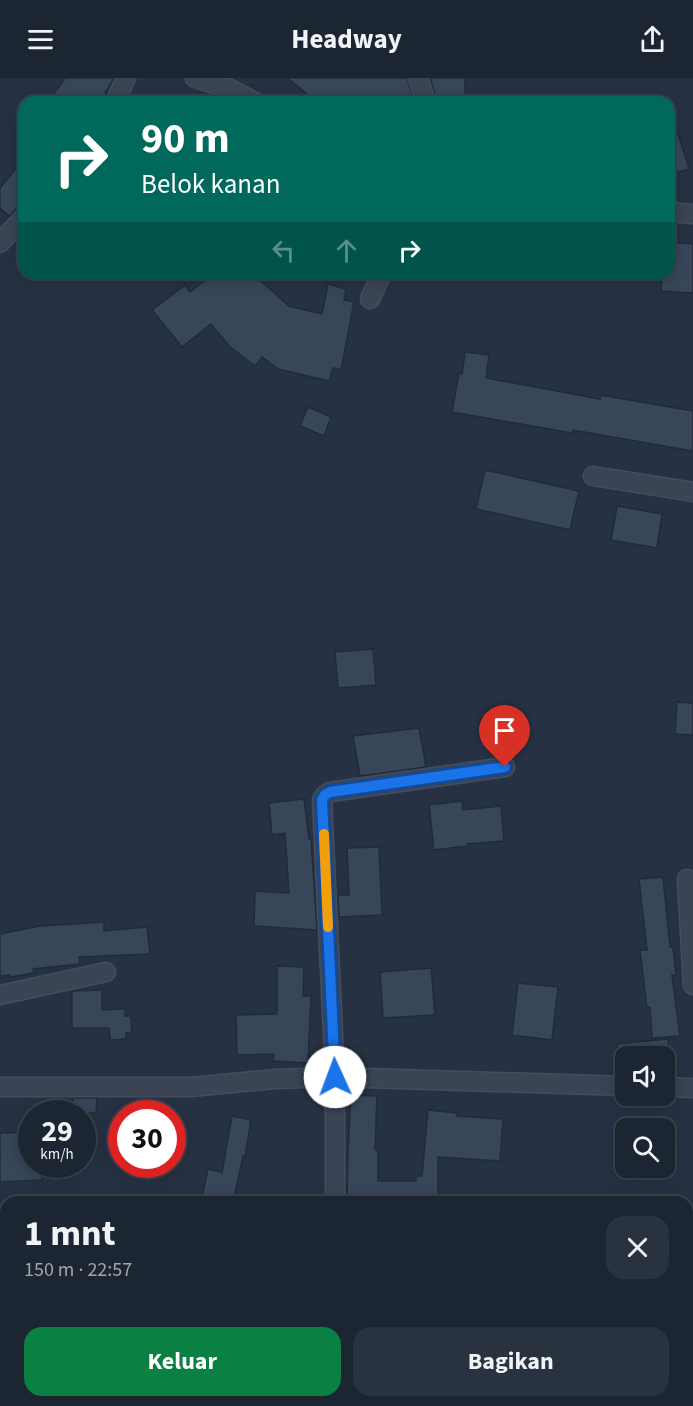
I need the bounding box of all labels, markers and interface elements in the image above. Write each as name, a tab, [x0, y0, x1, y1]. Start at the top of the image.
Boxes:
text: Headway	[291, 20, 402, 59]
icon: menu	[24, 23, 57, 56]
icon: share	[636, 23, 669, 56]
text: 90 m	[141, 109, 230, 169]
icon: right	[42, 120, 120, 198]
text: Belok kanan	[141, 165, 280, 204]
icon: left	[267, 234, 300, 267]
icon: ahead	[330, 234, 363, 267]
icon: right	[393, 234, 426, 267]
pin	[479, 705, 530, 767]
icon: arrive	[488, 714, 521, 747]
position arrow	[303, 1045, 367, 1109]
map controls	[615, 1046, 675, 1178]
button: sound	[615, 1046, 675, 1106]
speed limit sign: 30	[108, 1100, 186, 1178]
text: 29	[41, 1110, 73, 1153]
button: search	[615, 1118, 675, 1178]
text: km/h	[40, 1144, 74, 1165]
text: 1 mnt	[24, 1208, 115, 1259]
button: close	[606, 1216, 669, 1279]
text: 150 m · 22:57	[24, 1256, 132, 1284]
button: Keluar	[24, 1327, 341, 1396]
button: Bagikan	[353, 1327, 669, 1396]

